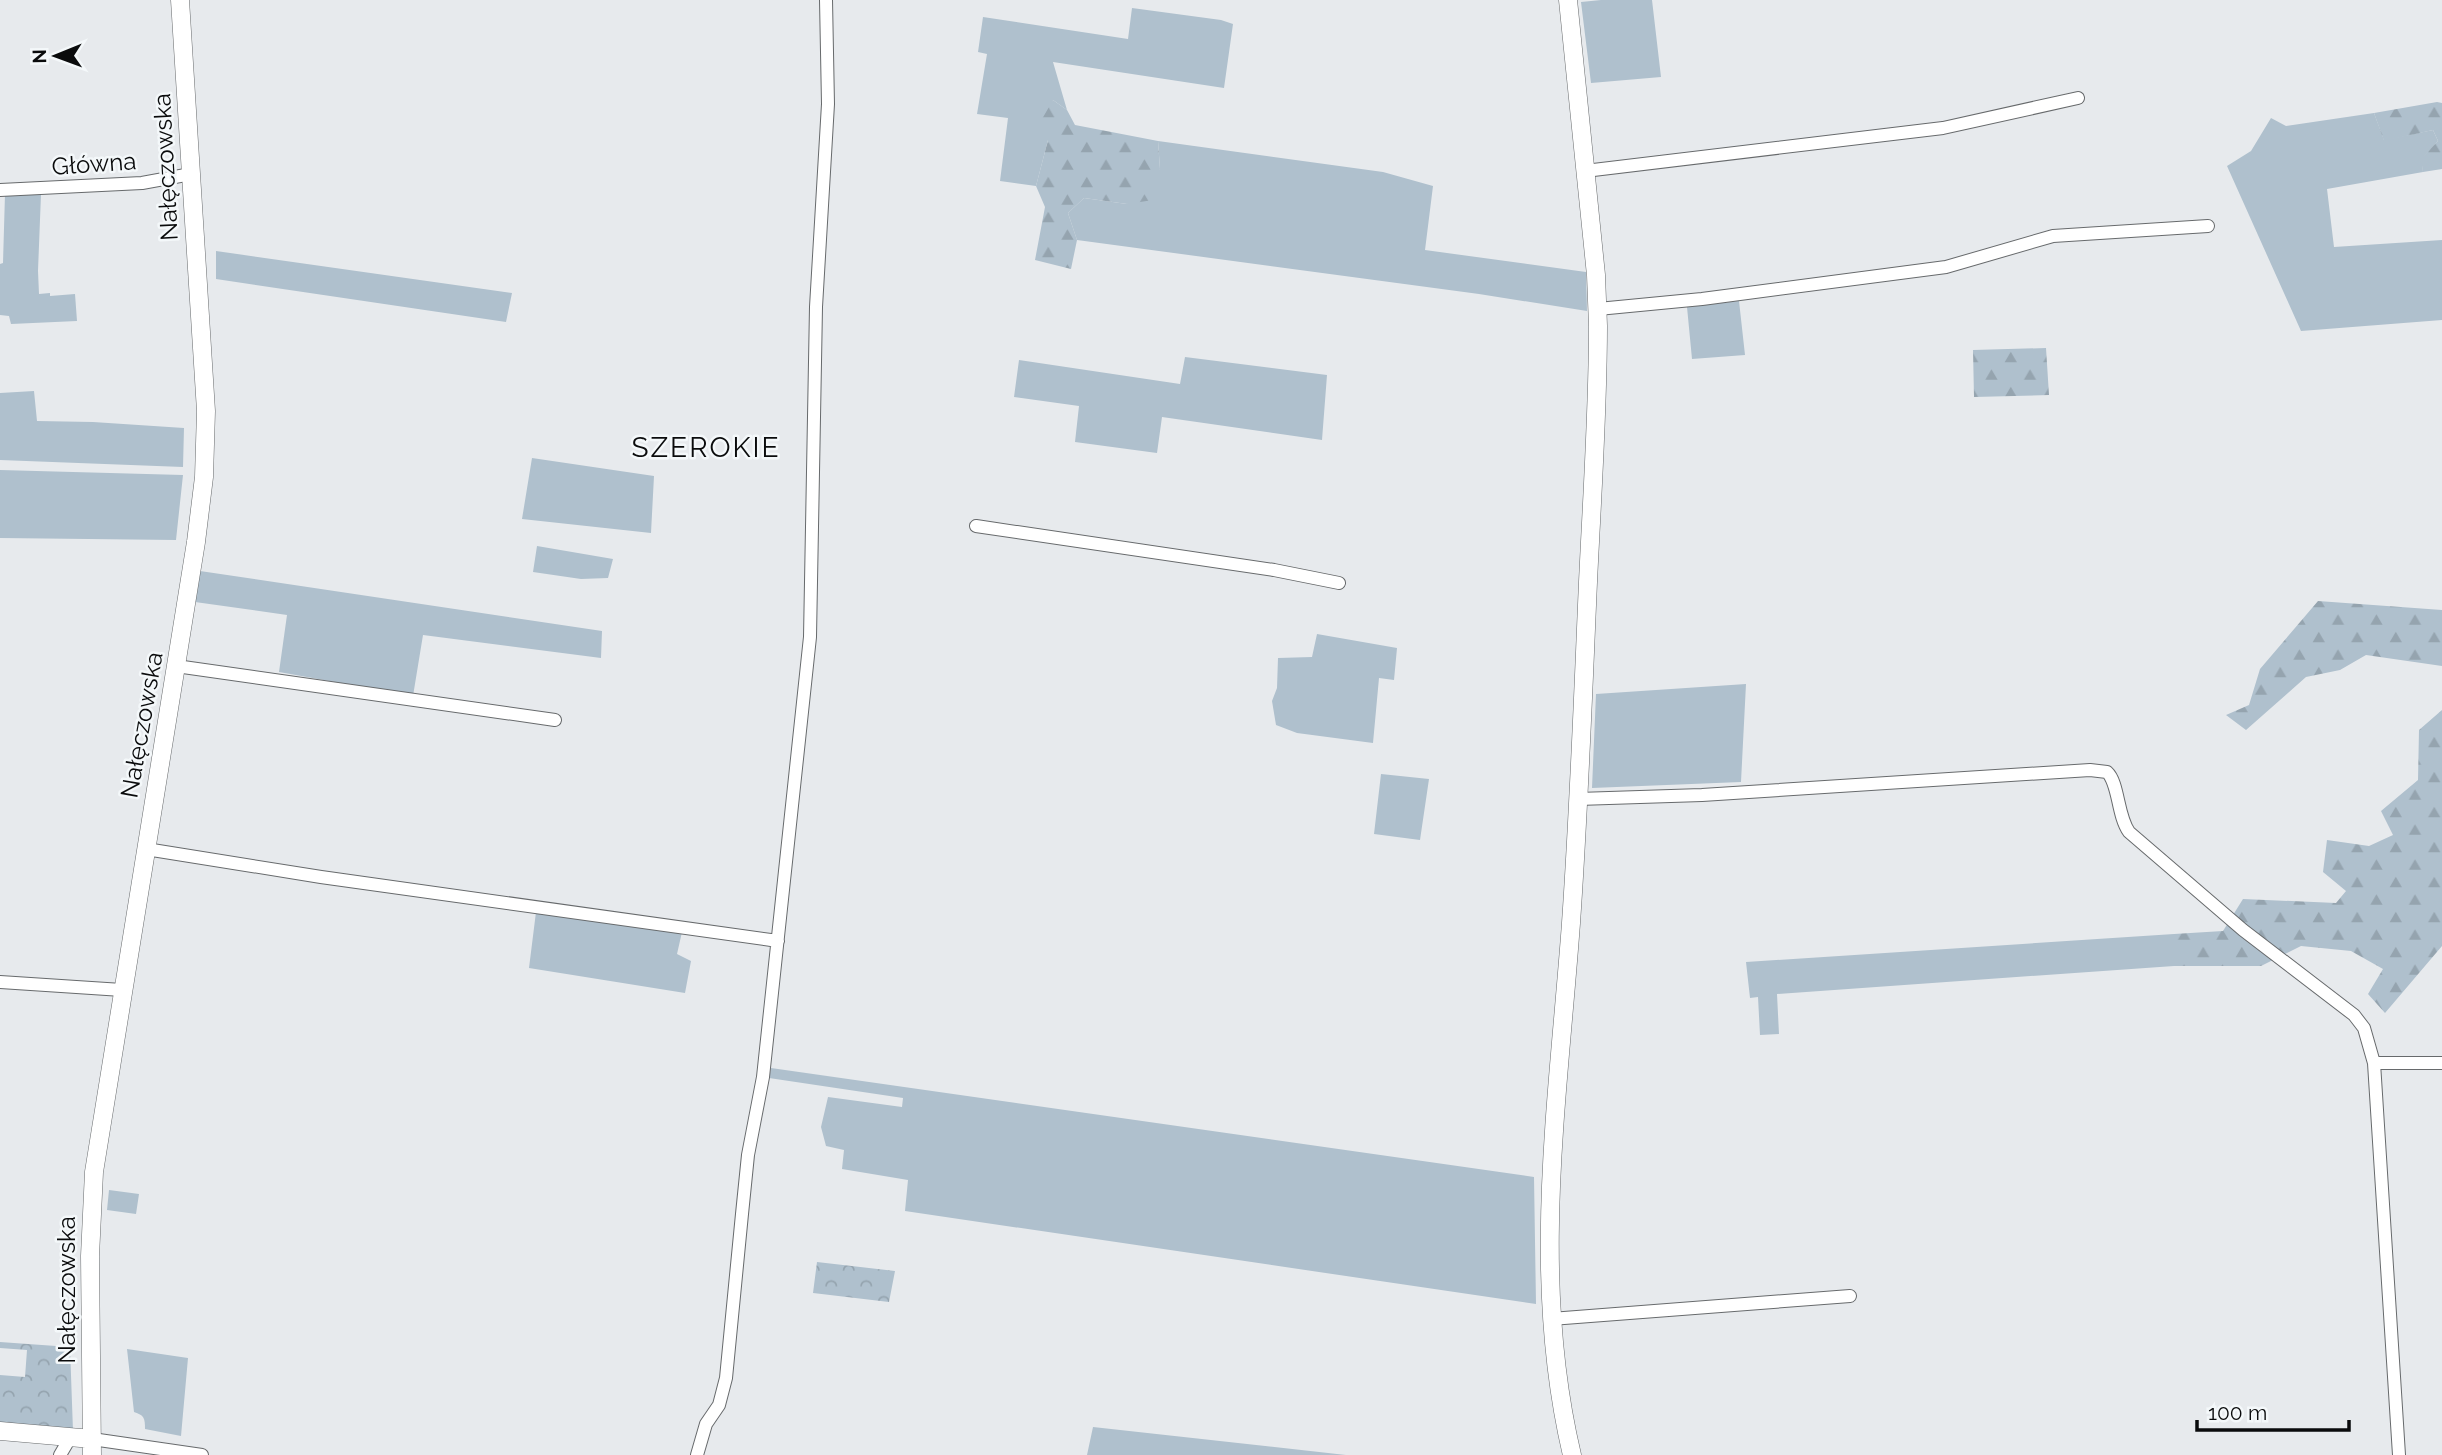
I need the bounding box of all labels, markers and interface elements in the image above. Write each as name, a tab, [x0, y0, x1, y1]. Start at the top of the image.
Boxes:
north arrow	[21, 21, 91, 91]
text: N	[28, 49, 50, 64]
street label: Nałęczowska	[147, 93, 184, 242]
street label: Główna	[51, 146, 137, 181]
district label: SZEROKIE	[632, 431, 780, 464]
street label: Nałęczowska	[114, 650, 169, 800]
street label: Nałęczowska	[52, 1216, 81, 1364]
scale bar	[2197, 1388, 2349, 1432]
text: 100 m	[2208, 1400, 2267, 1425]

